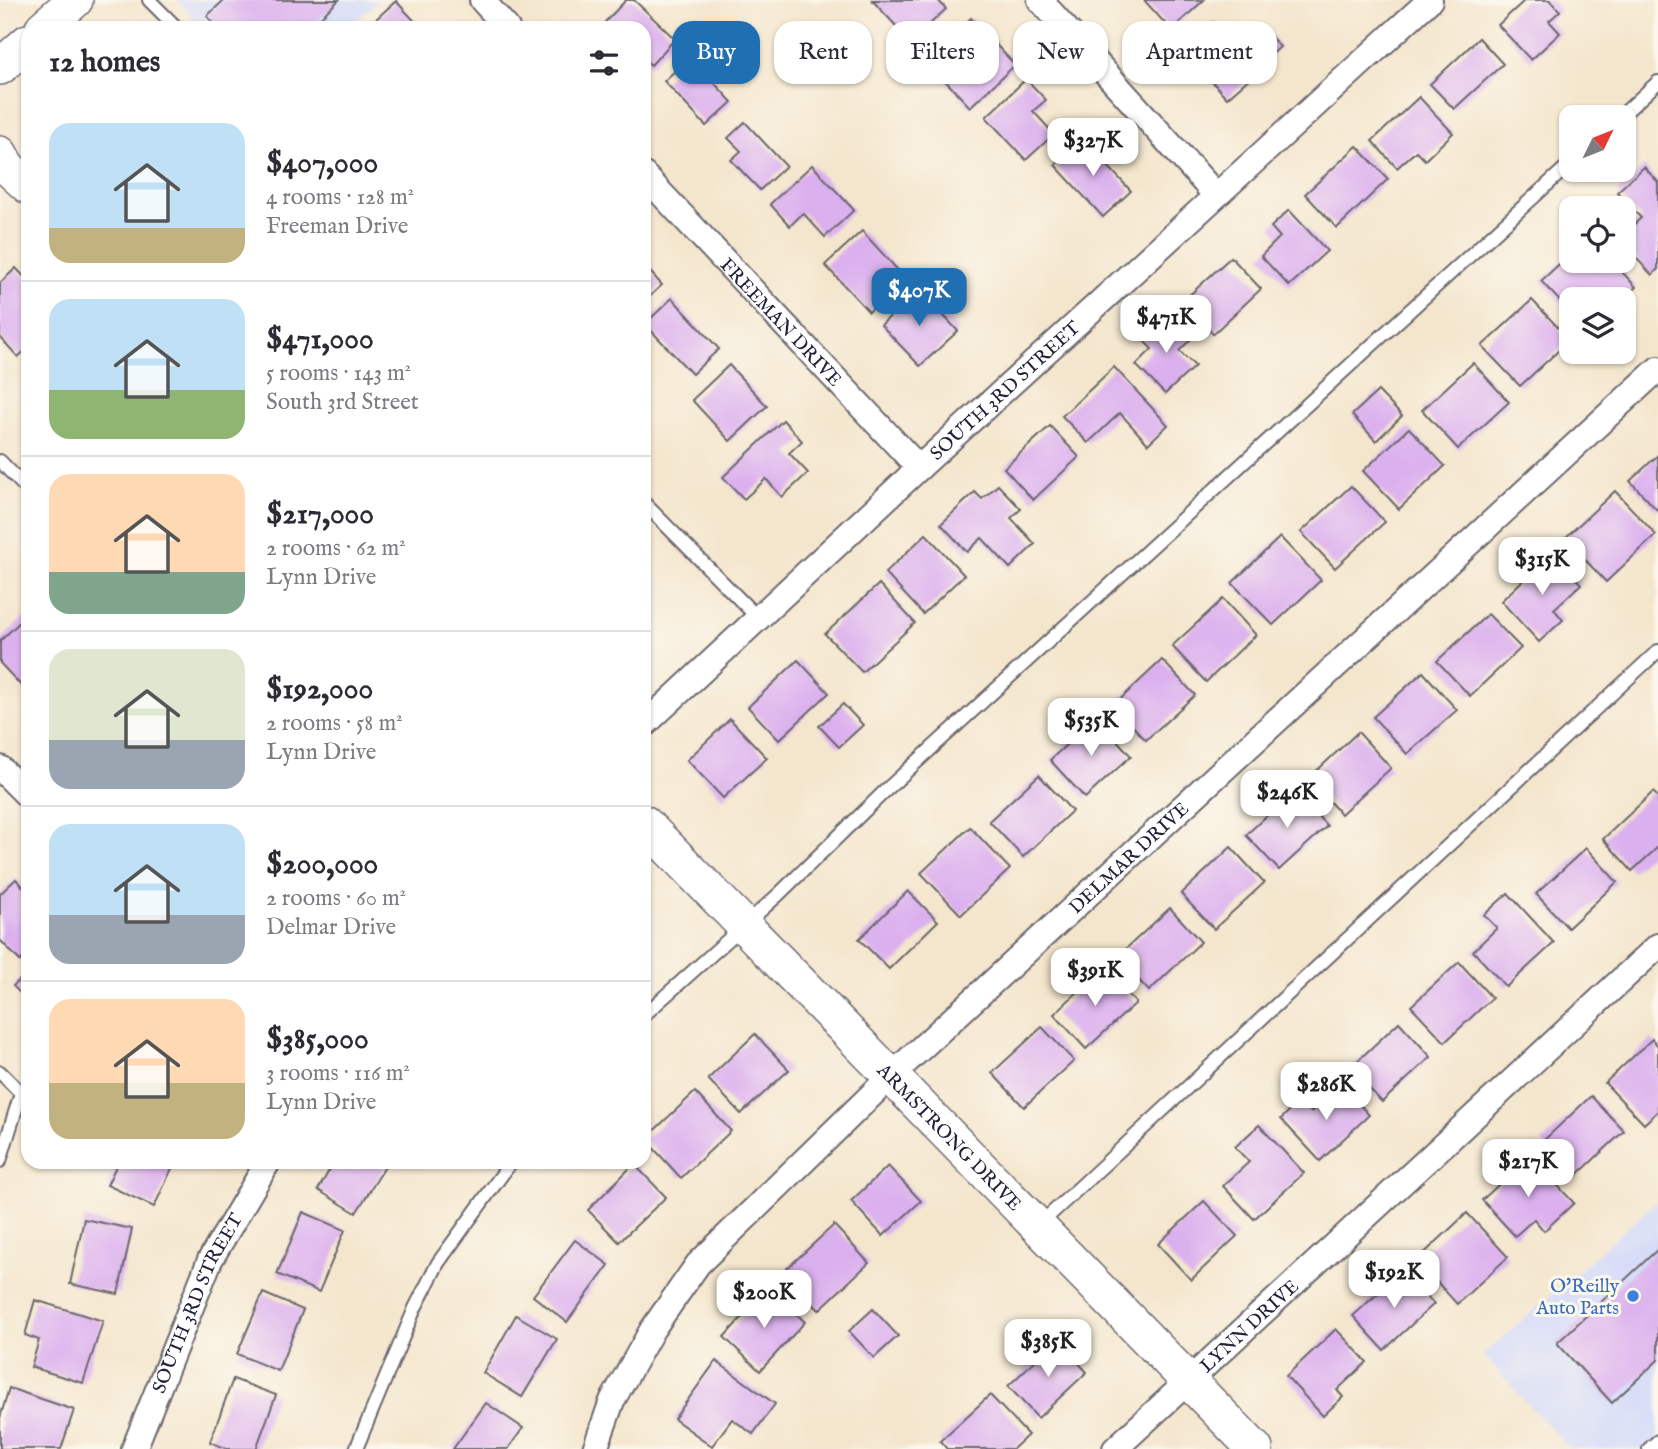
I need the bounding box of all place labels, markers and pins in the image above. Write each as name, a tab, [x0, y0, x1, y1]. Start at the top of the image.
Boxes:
pin: $327K	[1044, 118, 1142, 178]
pin: $407K	[870, 268, 968, 328]
pin: $471K	[1117, 296, 1215, 355]
pin: $315K	[1493, 538, 1591, 597]
pin: $535K	[1042, 698, 1140, 758]
pin: $246K	[1238, 770, 1336, 830]
pin: $391K	[1046, 948, 1144, 1008]
pin: $286K	[1277, 1062, 1375, 1122]
pin: $217K	[1479, 1140, 1577, 1199]
pin: $192K	[1345, 1250, 1443, 1310]
pin: $200K	[715, 1270, 813, 1330]
place label: O'Reilly Auto Parts	[1535, 1275, 1620, 1321]
marker: O'Reilly Auto Parts	[1625, 1288, 1641, 1304]
pin: $385K	[999, 1320, 1097, 1379]

